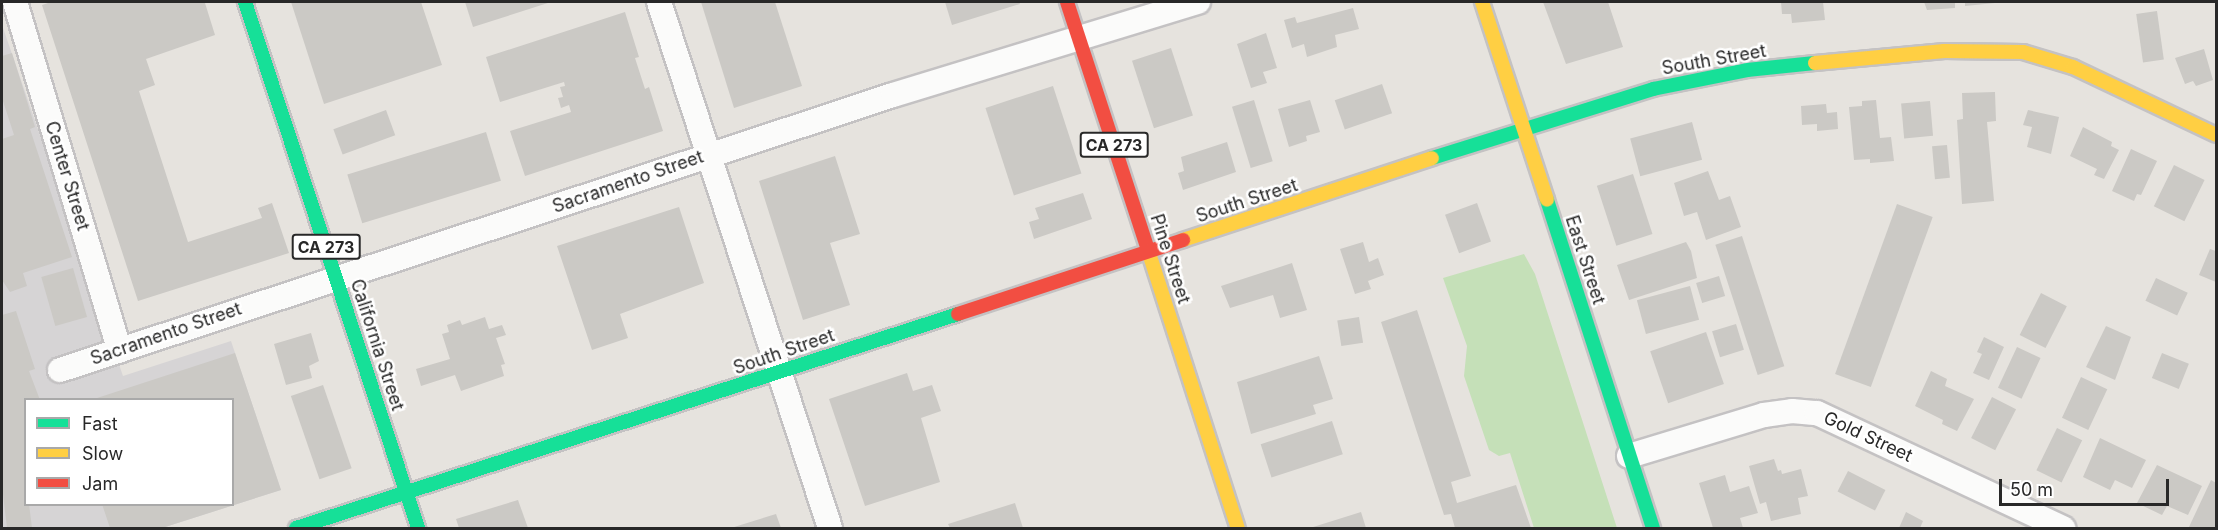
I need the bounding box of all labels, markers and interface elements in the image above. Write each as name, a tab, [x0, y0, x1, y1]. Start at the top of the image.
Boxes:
street label: South Street	[1660, 40, 1768, 80]
street label: Center Street	[40, 119, 94, 233]
road number: CA 273	[1080, 132, 1148, 158]
street label: Sacramento Street	[550, 146, 706, 218]
street label: South Street	[1194, 174, 1300, 228]
street label: Pine Street	[1145, 212, 1195, 306]
street label: East Street	[1560, 213, 1610, 307]
road number: CA 273	[292, 234, 360, 260]
street label: California Street	[346, 277, 408, 413]
street label: Sacramento Street	[88, 298, 244, 370]
street label: South Street	[731, 325, 837, 379]
legend	[24, 398, 234, 506]
street label: Gold Street	[1820, 407, 1916, 467]
text: Fast	[82, 413, 118, 434]
text: Slow	[82, 443, 123, 464]
scale bar	[2002, 467, 2172, 505]
text: Jam	[82, 473, 118, 494]
text: 50 m	[2010, 479, 2053, 500]

